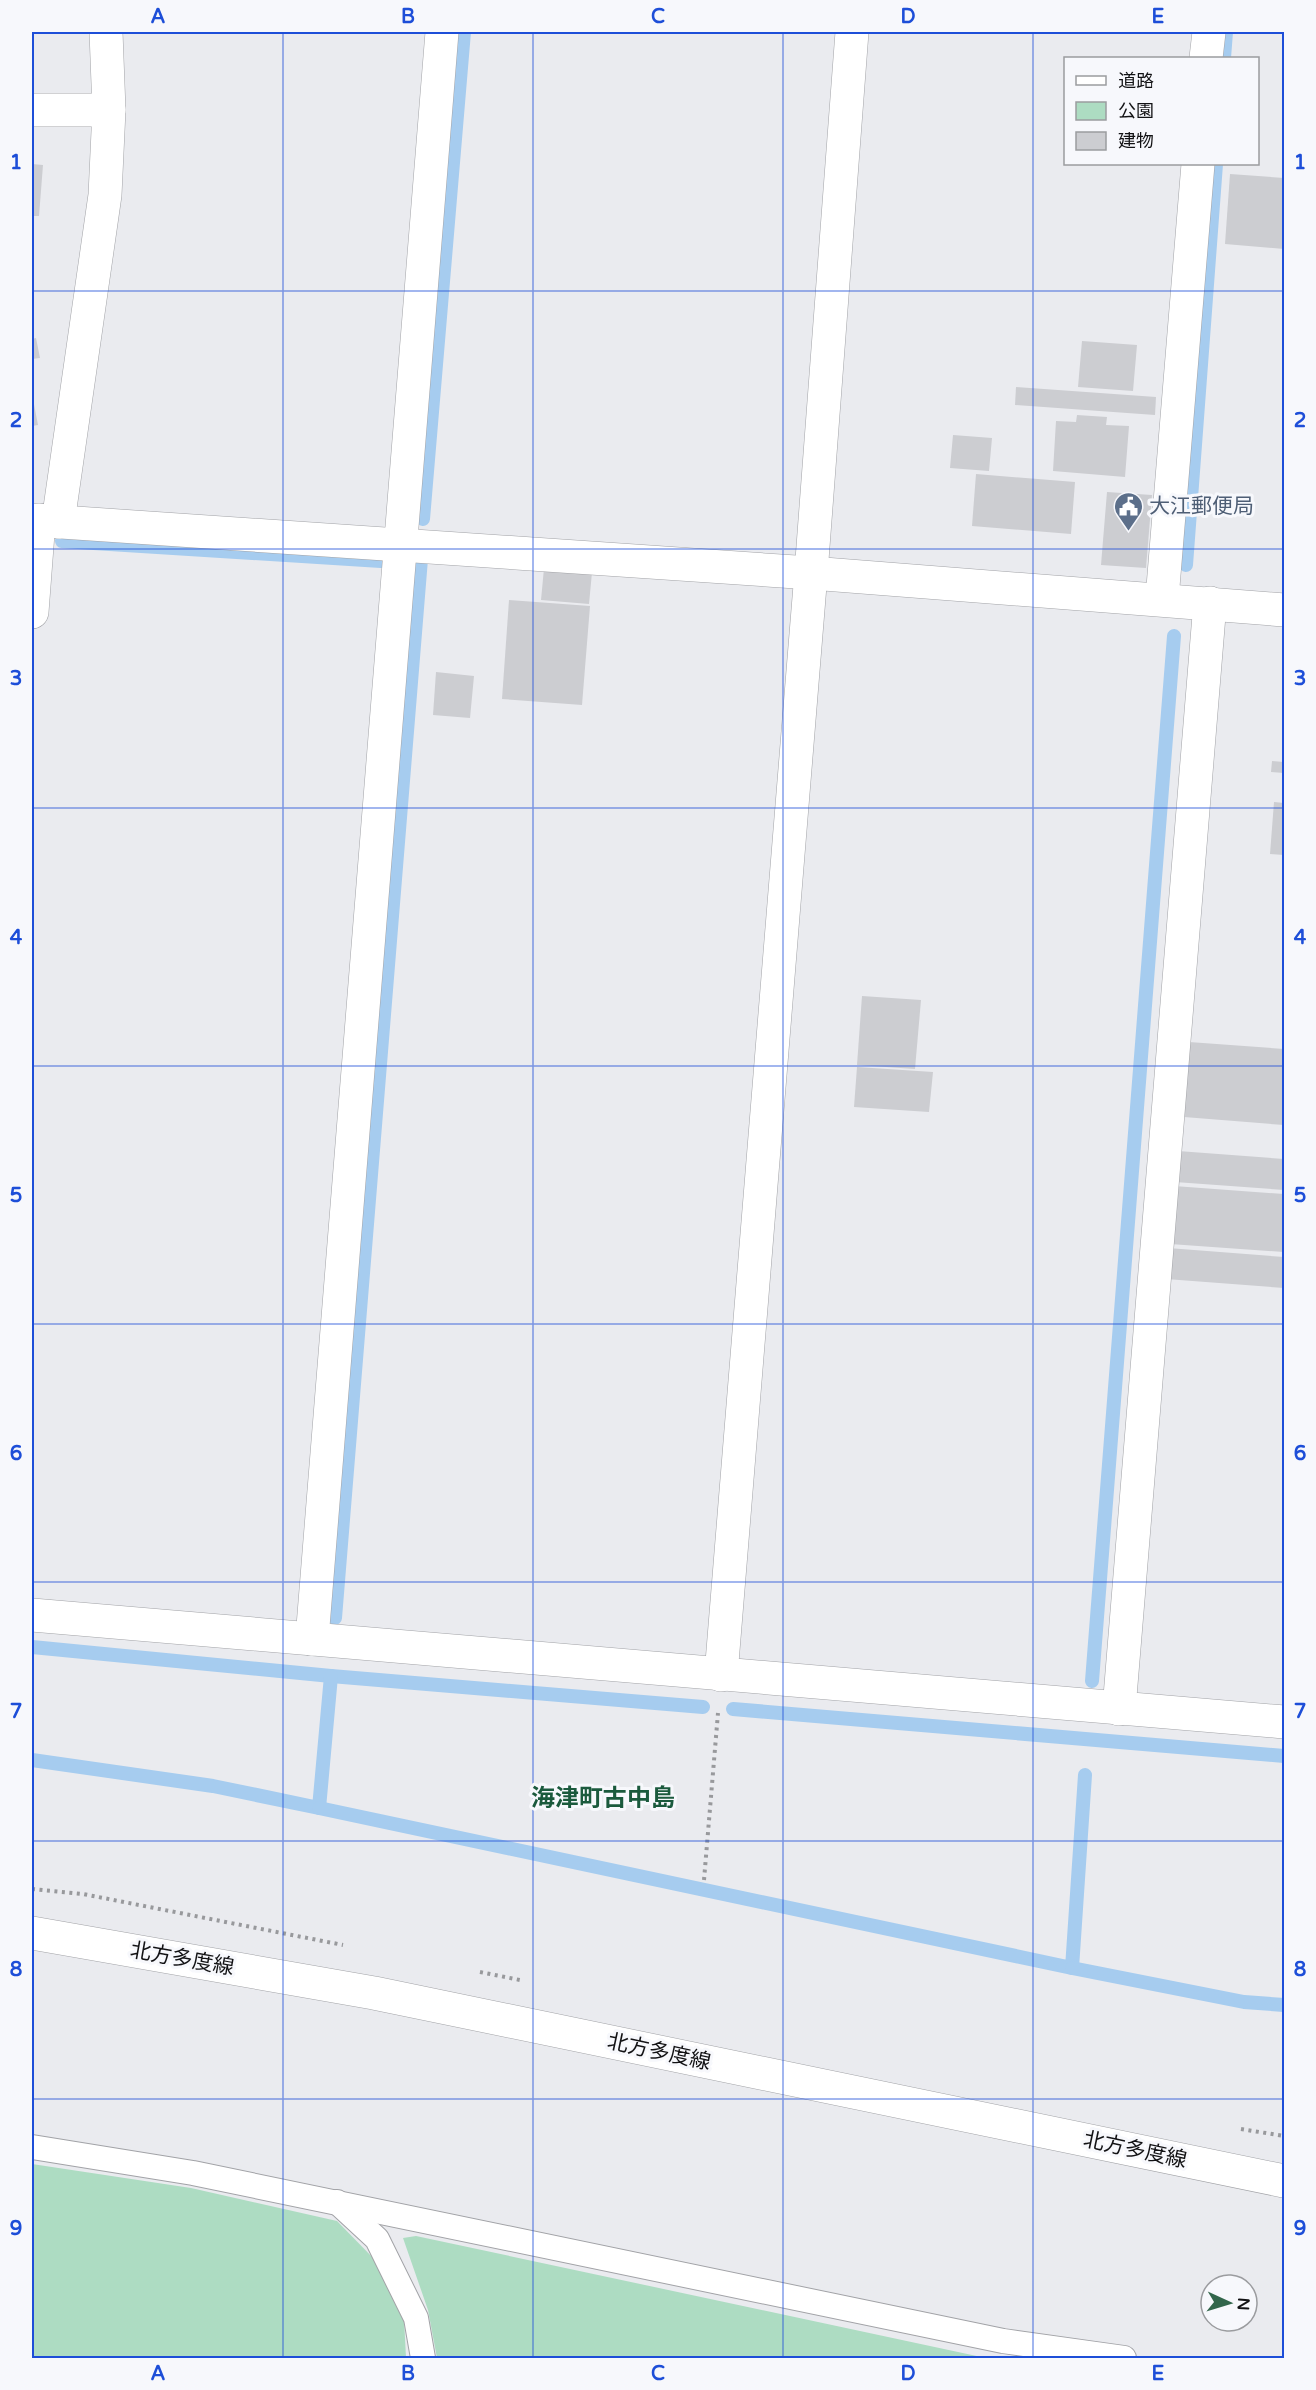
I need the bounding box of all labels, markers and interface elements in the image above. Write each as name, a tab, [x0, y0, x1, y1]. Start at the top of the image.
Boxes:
text: A	[151, 5, 166, 29]
text: B	[401, 5, 415, 29]
text: C	[651, 5, 665, 29]
text: D	[900, 5, 916, 29]
text: E	[1152, 5, 1165, 29]
legend	[1064, 57, 1259, 165]
text: 道路	[1118, 70, 1154, 92]
text: 公園	[1118, 100, 1154, 122]
text: 建物	[1118, 130, 1154, 152]
text: 1	[10, 151, 22, 175]
text: 1	[1294, 151, 1306, 175]
text: 2	[10, 409, 22, 433]
text: 2	[1294, 409, 1306, 433]
public building icon: 大江郵便局	[1112, 490, 1144, 532]
place label: 大江郵便局	[1149, 494, 1254, 519]
text: 3	[10, 667, 22, 691]
text: 3	[1294, 667, 1306, 691]
text: 4	[10, 926, 23, 950]
text: 4	[1294, 926, 1307, 950]
text: 5	[10, 1184, 22, 1208]
text: 5	[1294, 1184, 1306, 1208]
text: 6	[10, 1442, 22, 1466]
text: 6	[1294, 1442, 1306, 1466]
text: 7	[10, 1700, 22, 1724]
text: 7	[1294, 1700, 1306, 1724]
district label: 海津町古中島	[531, 1784, 675, 1813]
street label: 北方多度線	[128, 1938, 236, 1980]
text: 8	[10, 1958, 22, 1982]
text: 8	[1294, 1958, 1306, 1982]
street label: 北方多度線	[605, 2029, 713, 2075]
street label: 北方多度線	[1081, 2127, 1189, 2173]
text: 9	[10, 2217, 22, 2241]
text: 9	[1294, 2217, 1306, 2241]
north arrow	[1199, 2273, 1259, 2333]
text: N	[1233, 2297, 1253, 2311]
text: A	[151, 2362, 166, 2386]
text: B	[401, 2362, 415, 2386]
text: C	[651, 2362, 665, 2386]
text: D	[900, 2362, 916, 2386]
text: E	[1152, 2362, 1165, 2386]

